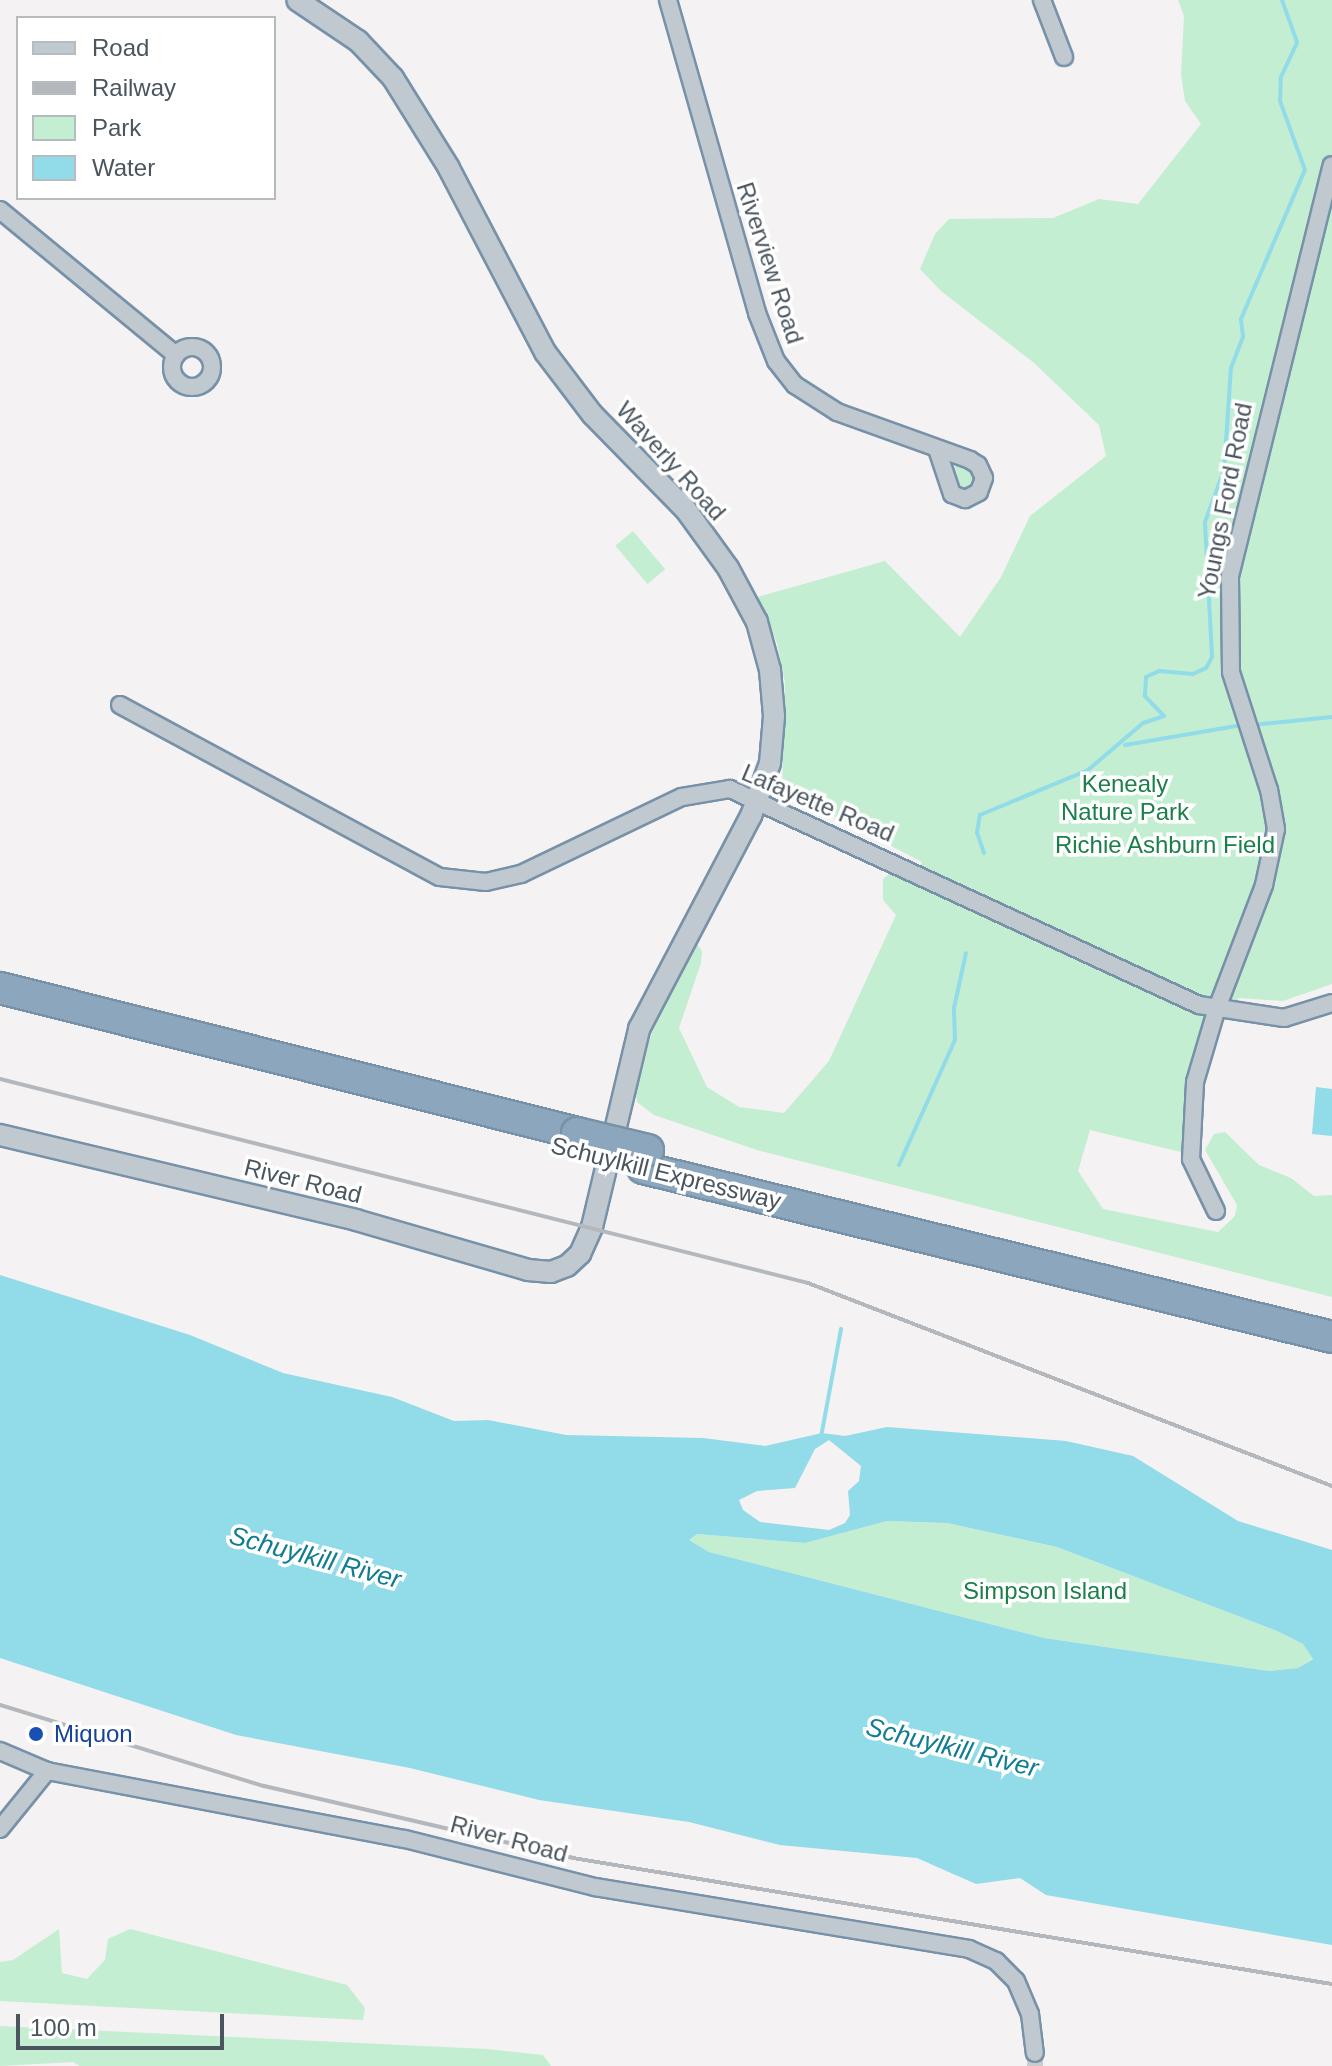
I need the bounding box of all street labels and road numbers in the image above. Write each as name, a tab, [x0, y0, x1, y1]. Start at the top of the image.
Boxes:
street label: Riverview Road	[730, 179, 810, 347]
street label: Waverly Road	[610, 396, 732, 526]
street label: Youngs Ford Road	[1192, 400, 1258, 602]
street label: Lafayette Road	[737, 758, 899, 848]
street label: Schuylkill Expressway	[548, 1130, 784, 1216]
street label: River Road	[241, 1153, 365, 1209]
street label: River Road	[447, 1810, 571, 1868]

